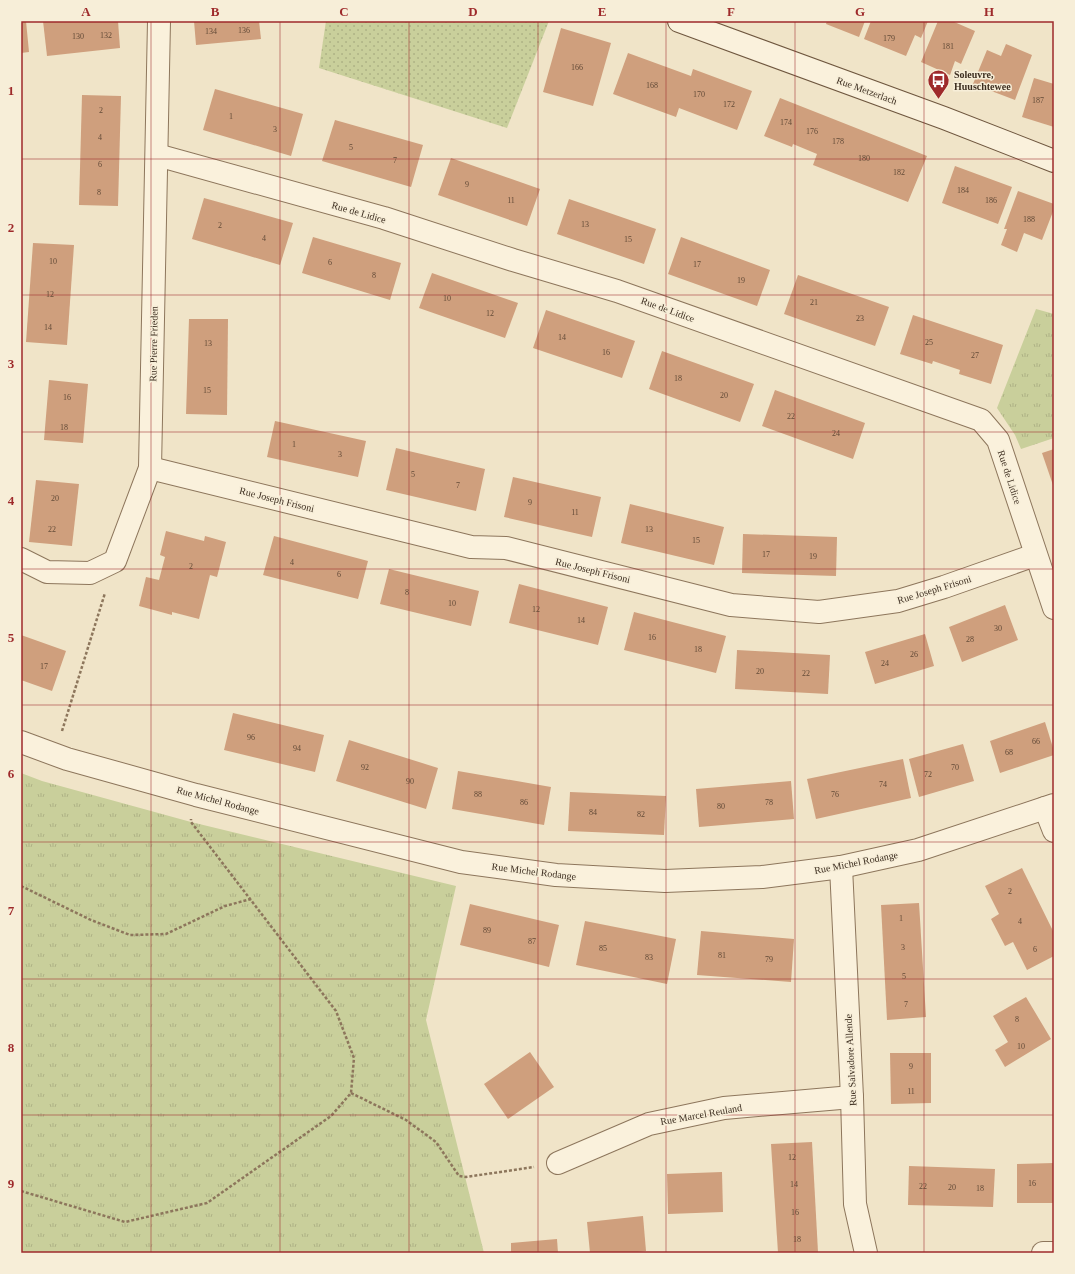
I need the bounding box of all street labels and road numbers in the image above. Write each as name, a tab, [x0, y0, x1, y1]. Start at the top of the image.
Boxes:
street label: Rue Metzerlach	[835, 74, 899, 107]
street label: Rue de Lidice	[330, 199, 388, 226]
street label: Rue de Lidice	[640, 295, 697, 324]
street label: Rue Pierre Frieden	[147, 306, 160, 382]
street label: Rue de Lidice	[996, 449, 1024, 506]
street label: Rue Joseph Frisoni	[238, 485, 316, 514]
street label: Rue Joseph Frisoni	[554, 556, 632, 585]
street label: Rue Joseph Frisoni	[896, 573, 973, 606]
street label: Rue Michel Rodange	[175, 784, 261, 817]
street label: Rue Michel Rodange	[813, 849, 899, 876]
street label: Rue Michel Rodange	[491, 861, 577, 882]
street label: Rue Salvadore Allende	[843, 1013, 858, 1106]
street label: Rue Marcel Reuland	[659, 1102, 743, 1127]

